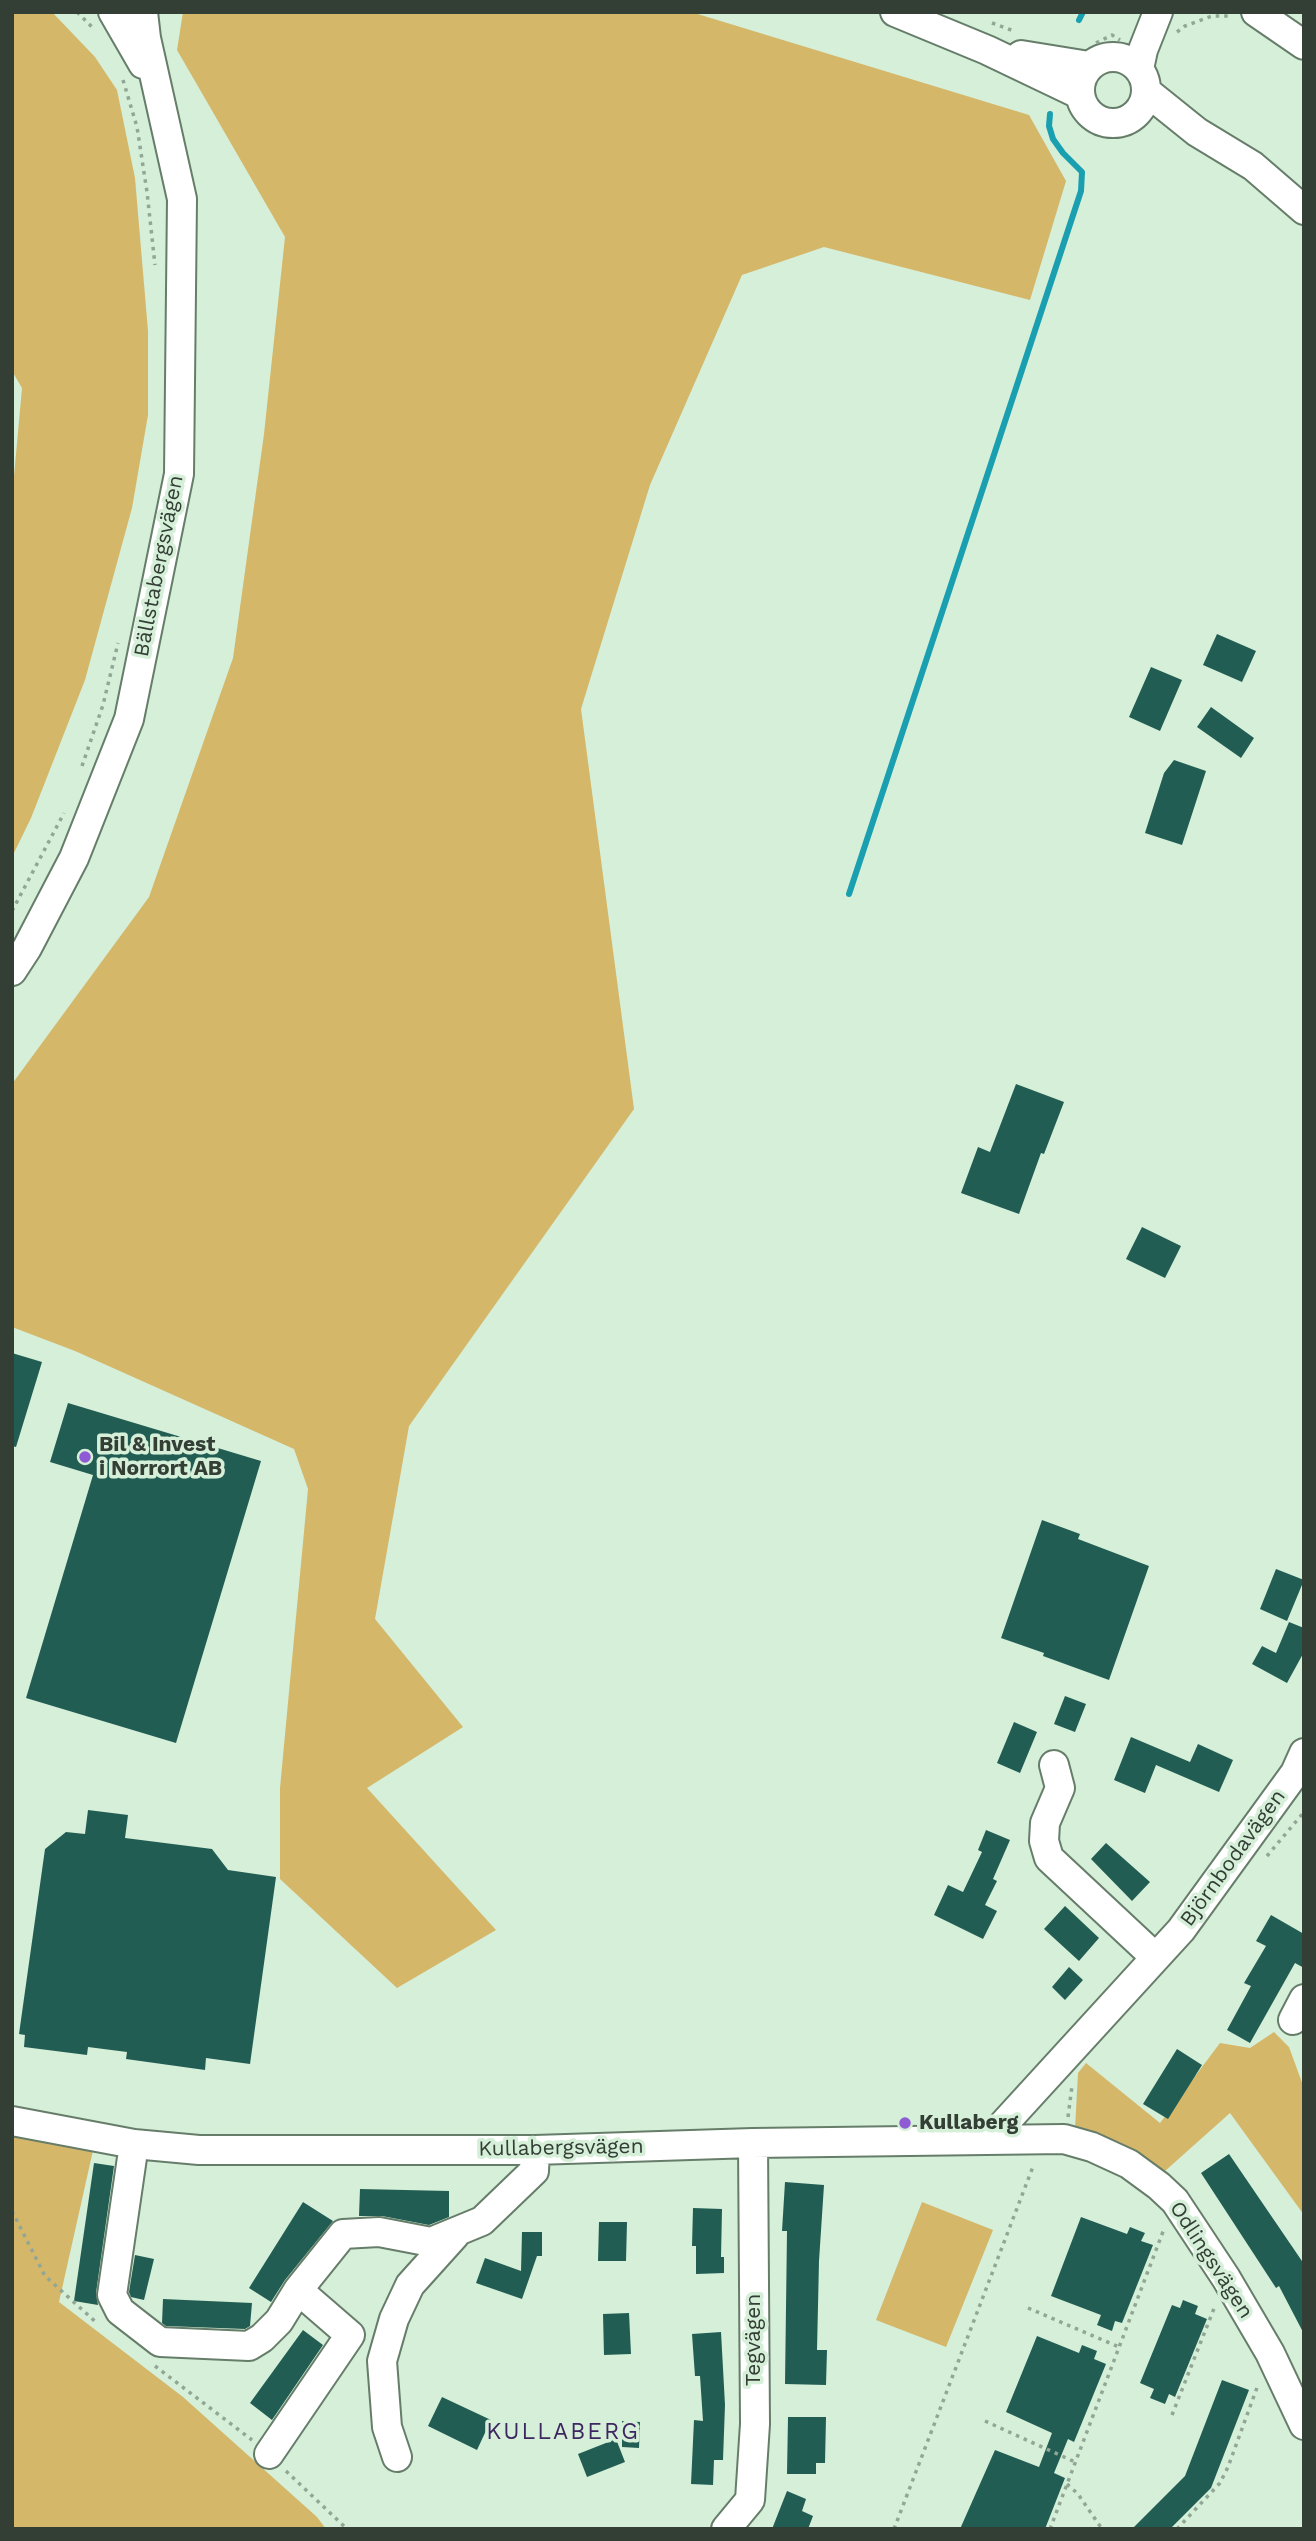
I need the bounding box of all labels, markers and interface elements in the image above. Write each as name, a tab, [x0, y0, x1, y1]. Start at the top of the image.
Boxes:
street label: Bällstabergsvägen	[129, 473, 189, 659]
place label: Bil & Invest i Norrort AB	[99, 1432, 222, 1482]
marker: Bil & Invest i Norrort AB	[77, 1449, 93, 1465]
street label: Björnbodavägen	[1175, 1785, 1291, 1931]
place label: Kullaberg	[919, 2110, 1018, 2136]
marker: Kullaberg	[897, 2115, 913, 2131]
street label: Kullabergsvägen	[478, 2134, 644, 2162]
street label: Odlingsvägen	[1164, 2197, 1258, 2323]
street label: Tegvägen	[741, 2294, 767, 2386]
district label: KULLABERG	[487, 2418, 639, 2446]

